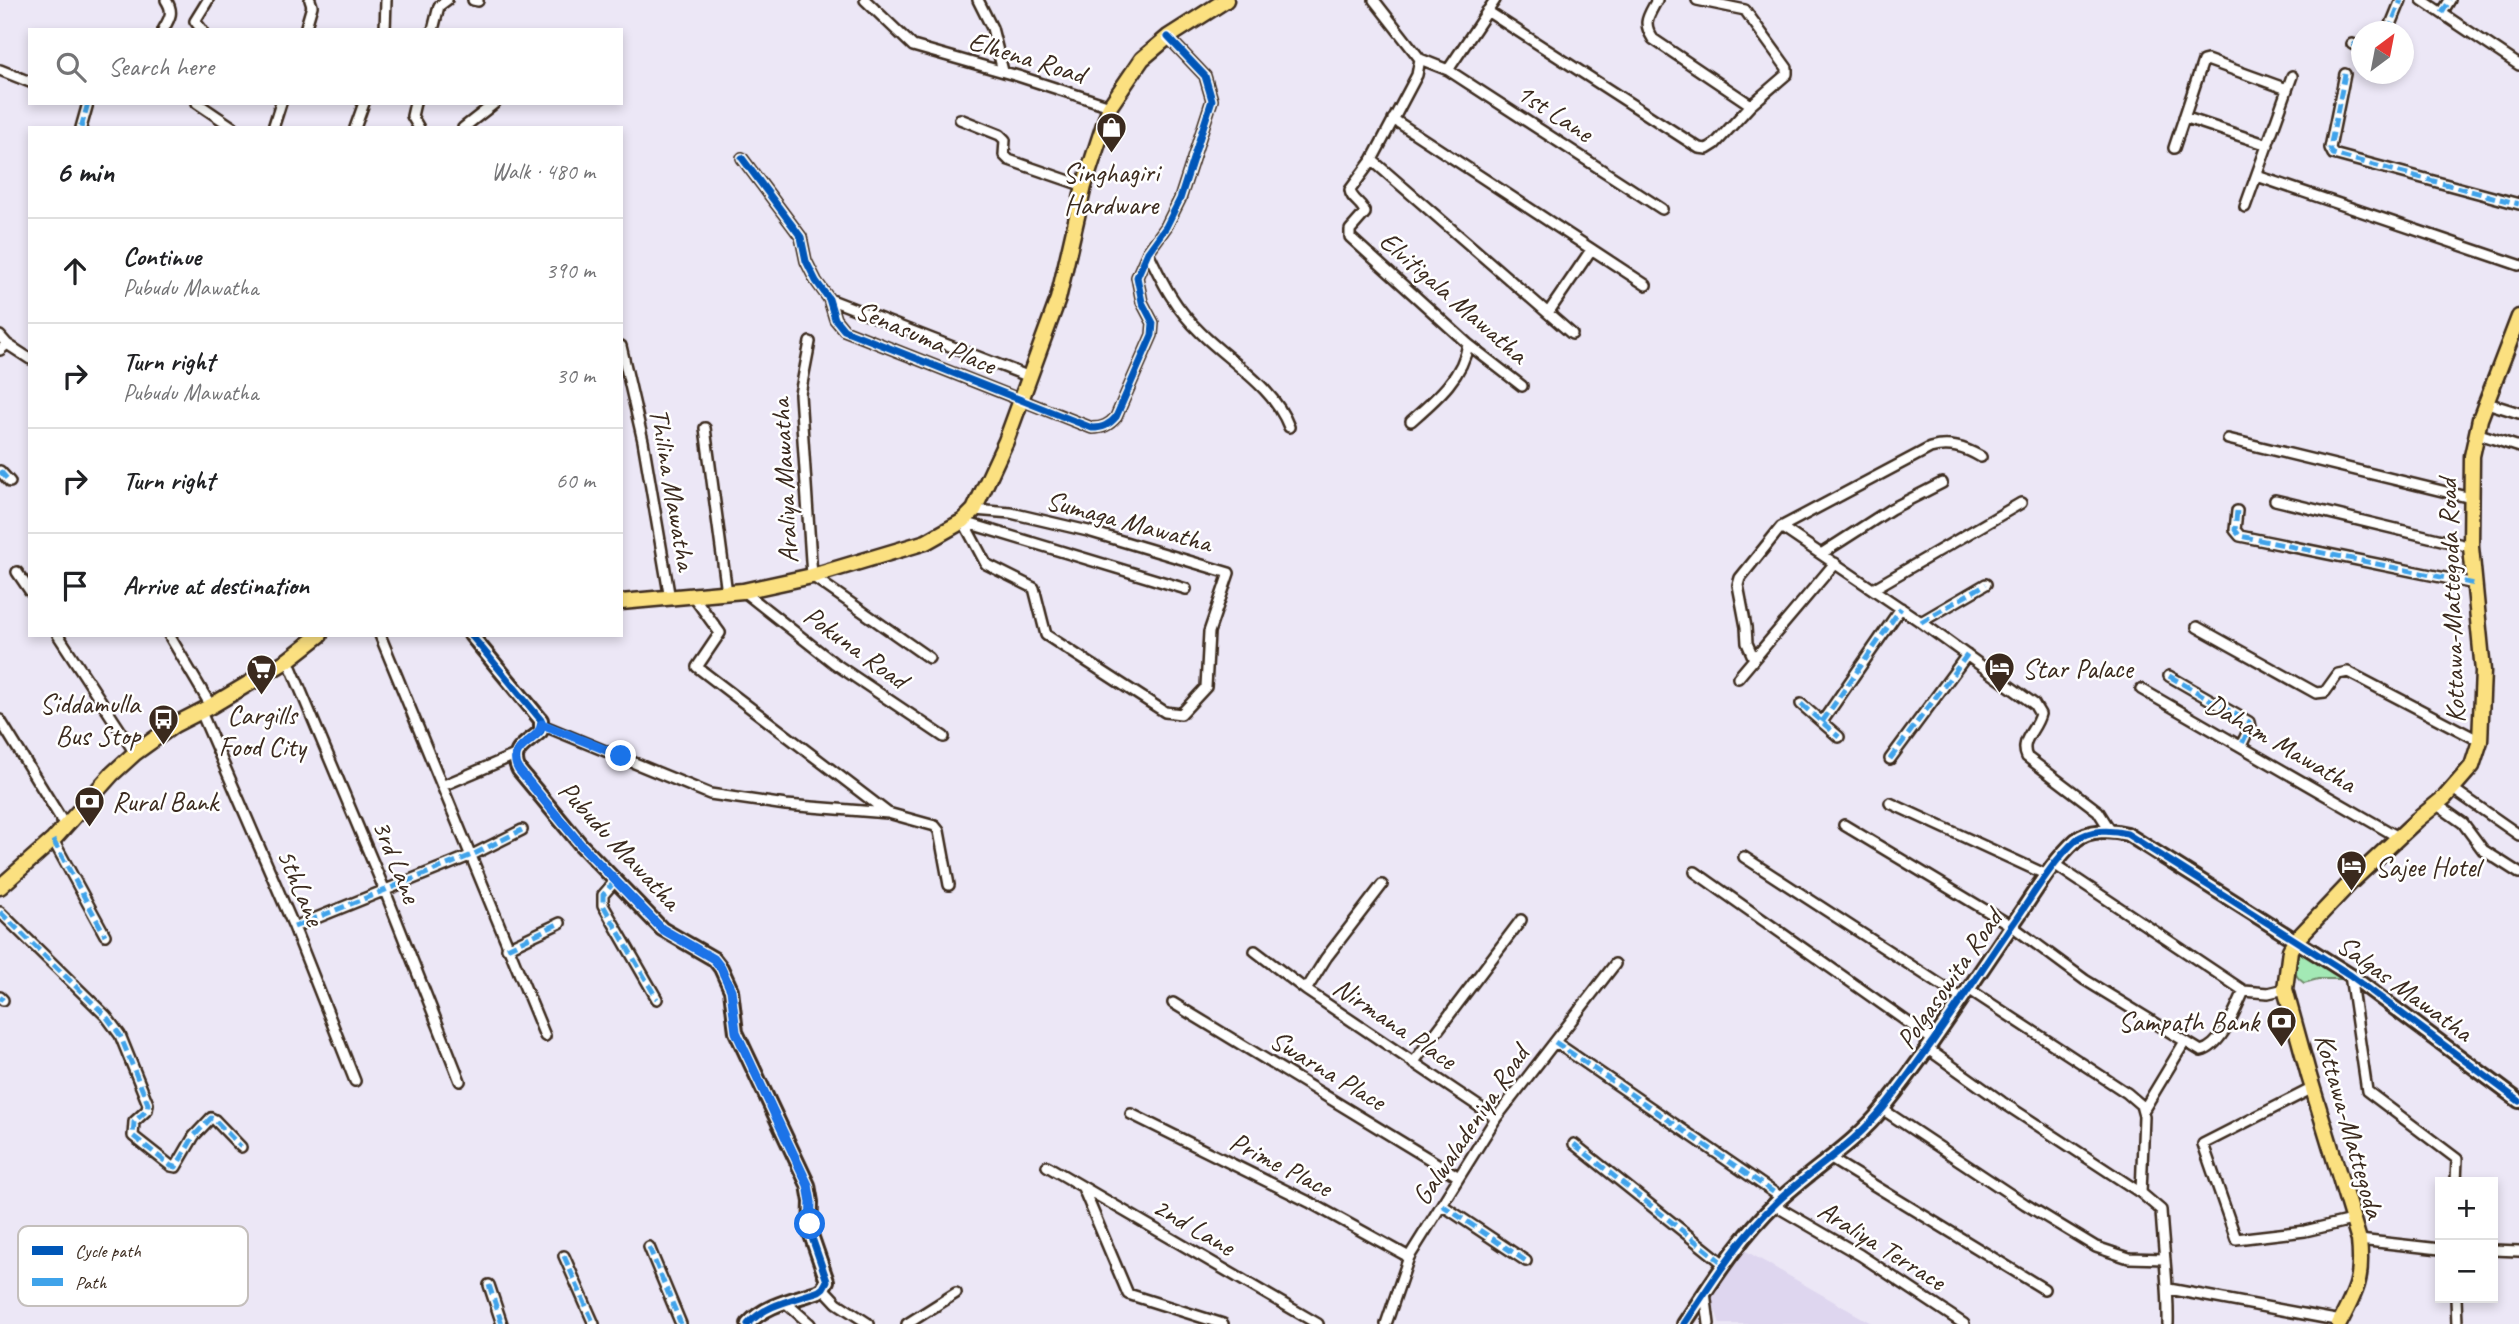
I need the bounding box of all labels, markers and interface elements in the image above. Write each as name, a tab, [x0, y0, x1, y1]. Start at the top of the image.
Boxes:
north arrow	[2351, 21, 2414, 84]
street label: Elhena Road	[965, 23, 1093, 92]
search box	[28, 28, 623, 105]
icon: search	[52, 48, 90, 86]
text: Search here	[108, 50, 214, 83]
street label: 1st Lane	[1510, 74, 1601, 151]
shop icon: Singhagiri Hardware	[1094, 111, 1128, 155]
text: 6 min	[56, 153, 114, 191]
place label: Singhagiri Hardware	[1063, 155, 1163, 222]
text: Walk · 480 m	[491, 157, 595, 186]
street label: Elvitigala Mawatha	[1373, 223, 1537, 372]
text: Continue	[123, 240, 201, 273]
icon: ahead	[56, 252, 94, 290]
text: 390 m	[546, 256, 595, 285]
text: Pubudu Mawatha	[123, 273, 258, 302]
street label: Senasuma Place	[851, 292, 1003, 383]
text: Turn right	[123, 345, 214, 378]
icon: right	[56, 357, 94, 395]
text: 30 m	[556, 361, 595, 390]
text: Pubudu Mawatha	[123, 378, 258, 407]
street label: Araliya Mawatha	[762, 395, 806, 564]
street label: Thilina Mawatha	[642, 405, 705, 575]
icon: right	[56, 462, 94, 500]
text: Turn right	[123, 464, 214, 497]
text: 60 m	[556, 466, 595, 495]
street label: Kottawa-Mattegoda Road	[2429, 474, 2473, 724]
street label: Sumaga Mawatha	[1042, 482, 1218, 561]
icon: arrive	[56, 567, 94, 605]
text: Arrive at destination	[123, 569, 309, 602]
street label: Pokuna Road	[797, 597, 918, 699]
hotel icon: Star Palace	[1982, 651, 2016, 695]
place label: Star Palace	[2022, 651, 2134, 686]
supermarket icon: Cargills Food City	[245, 653, 279, 697]
place label: Siddamulla Bus Stop	[40, 686, 142, 753]
street label: Daham Mawatha	[2199, 686, 2364, 801]
place label: Cargills Food City	[218, 697, 308, 764]
bus stop icon: Siddamulla Bus Stop	[146, 702, 180, 746]
route end	[605, 740, 636, 771]
street label: Pubudu Mawatha	[551, 773, 691, 919]
bank icon: Rural Bank	[72, 784, 106, 828]
place label: Rural Bank	[112, 784, 221, 819]
street label: 3rd Lane	[365, 814, 430, 909]
street label: 5thLane	[269, 843, 334, 933]
hotel icon: Sajee Hotel	[2335, 849, 2369, 893]
place label: Sajee Hotel	[2375, 849, 2485, 884]
street label: Polgasowita Road	[1888, 899, 2012, 1056]
street label: Salgas Mawatha	[2330, 927, 2481, 1050]
street label: Nirmana Place	[1327, 969, 1465, 1078]
place label: Sampath Bank	[2118, 1004, 2261, 1039]
bank icon: Sampath Bank	[2265, 1004, 2299, 1048]
street label: Swarna Place	[1264, 1022, 1394, 1119]
street label: Kottawa-Mattegoda	[2307, 1030, 2394, 1224]
street label: Galwaladeniya Road	[1404, 1035, 1539, 1212]
street label: Prime Place	[1224, 1123, 1340, 1205]
map controls	[2435, 1177, 2498, 1303]
button: +	[2435, 1177, 2498, 1240]
street label: 2nd Lane	[1147, 1189, 1243, 1264]
street label: Araliya Terrace	[1812, 1192, 1954, 1299]
route start	[794, 1208, 825, 1239]
legend	[18, 1226, 248, 1306]
text: Cycle path	[75, 1239, 141, 1263]
button: −	[2435, 1240, 2498, 1303]
text: Path	[75, 1271, 108, 1295]

